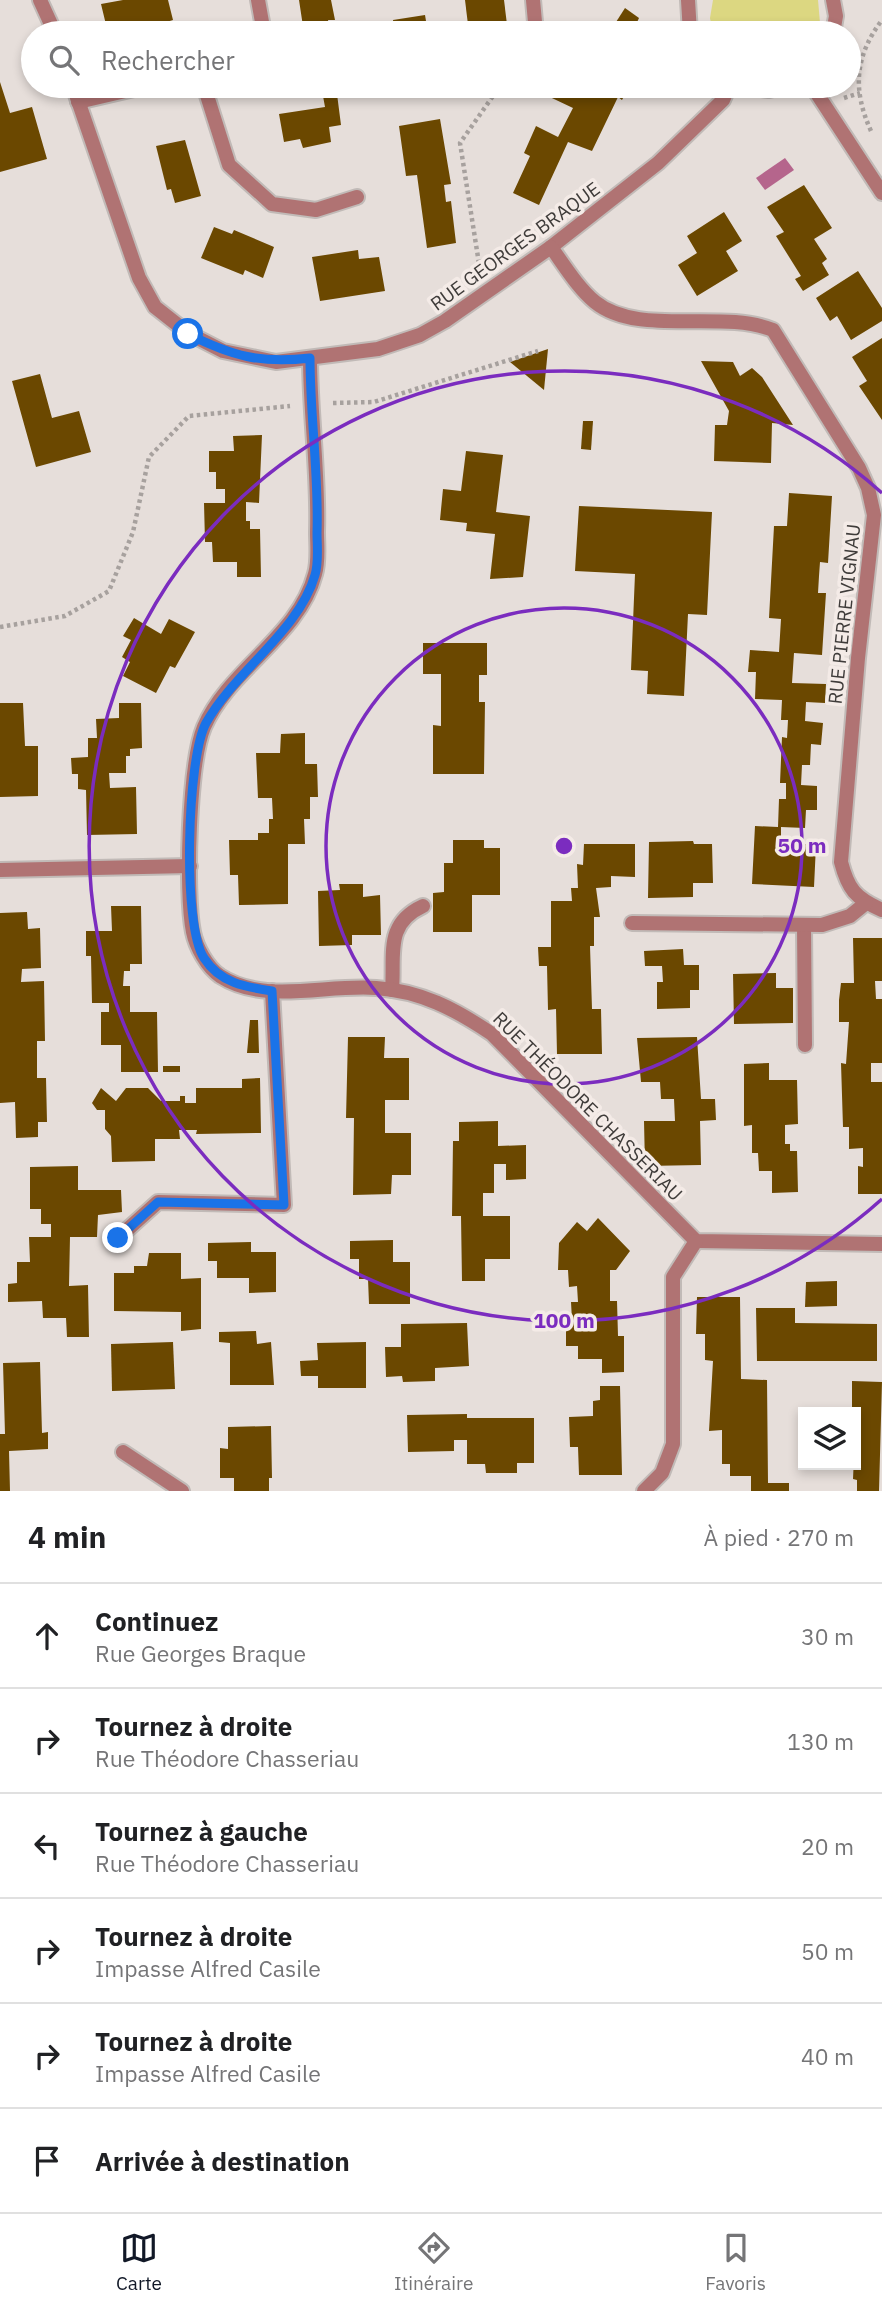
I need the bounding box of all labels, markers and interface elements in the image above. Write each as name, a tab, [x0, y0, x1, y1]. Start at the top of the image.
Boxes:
search box	[21, 21, 861, 98]
icon: search	[45, 41, 83, 79]
text: Rechercher	[101, 43, 235, 77]
street label: RUE GEORGES BRAQUE	[426, 176, 604, 316]
route start	[172, 318, 203, 349]
street label: RUE PIERRE VIGNAU	[823, 523, 865, 705]
text: 50 m	[778, 831, 826, 859]
centre of rings	[552, 834, 576, 858]
street label: RUE THÉODORE CHASSERIAU	[488, 1006, 688, 1206]
route end	[102, 1222, 133, 1253]
text: 100 m	[533, 1306, 595, 1334]
map controls	[798, 1407, 861, 1470]
button: layers	[798, 1407, 861, 1470]
text: 4 min	[28, 1517, 106, 1556]
text: À pied · 270 m	[704, 1522, 854, 1552]
text: Continuez	[95, 1604, 218, 1638]
icon: ahead	[28, 1617, 66, 1655]
text: 30 m	[801, 1621, 854, 1651]
text: Rue Georges Braque	[95, 1638, 306, 1668]
text: Tournez à droite	[95, 1709, 292, 1743]
icon: right	[28, 1722, 66, 1760]
text: 130 m	[787, 1726, 854, 1756]
text: Rue Théodore Chasseriau	[95, 1743, 359, 1773]
text: Tournez à gauche	[95, 1814, 308, 1848]
icon: left	[28, 1827, 66, 1865]
text: 20 m	[801, 1831, 854, 1861]
text: Rue Théodore Chasseriau	[95, 1848, 359, 1878]
text: Tournez à droite	[95, 1919, 292, 1953]
icon: right	[28, 1932, 66, 1970]
text: 50 m	[801, 1936, 854, 1966]
text: Impasse Alfred Casile	[95, 1953, 321, 1983]
text: Tournez à droite	[95, 2024, 292, 2058]
icon: right	[28, 2037, 66, 2075]
text: 40 m	[801, 2041, 854, 2071]
text: Impasse Alfred Casile	[95, 2058, 321, 2088]
icon: arrive	[28, 2142, 66, 2180]
text: Arrivée à destination	[95, 2144, 350, 2178]
tab: Carte	[116, 2229, 162, 2295]
tab: Itinéraire	[394, 2229, 473, 2295]
tab: Favoris	[705, 2229, 766, 2295]

